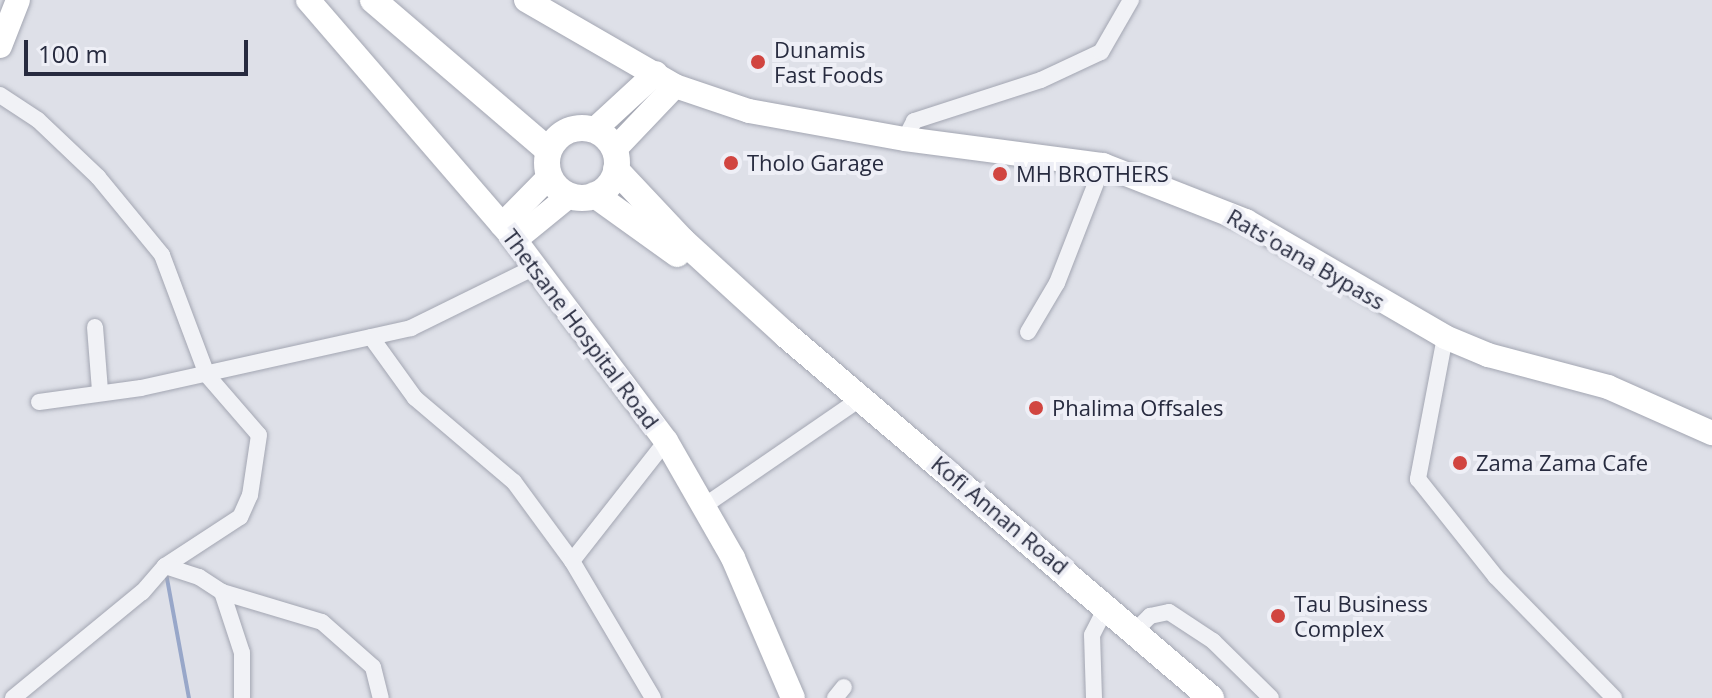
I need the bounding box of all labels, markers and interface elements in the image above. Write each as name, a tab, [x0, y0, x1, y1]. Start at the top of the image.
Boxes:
scale bar	[28, 24, 252, 74]
place label: Dunamis Fast Foods	[774, 36, 883, 88]
text: 100 m	[38, 37, 108, 70]
marker: Dunamis Fast Foods	[749, 53, 767, 71]
place label: Tholo Garage	[747, 150, 884, 176]
marker: Tholo Garage	[722, 154, 740, 172]
place label: MH BROTHERS	[1016, 161, 1169, 187]
marker: MH BROTHERS	[991, 165, 1009, 183]
street label: Rats'oana Bypass	[1222, 203, 1390, 315]
street label: Thetsane Hospital Road	[497, 224, 665, 434]
place label: Phalima Offsales	[1052, 395, 1223, 421]
marker: Phalima Offsales	[1027, 399, 1045, 417]
street label: Kofi Annan Road	[926, 450, 1074, 580]
place label: Zama Zama Cafe	[1476, 450, 1648, 476]
marker: Zama Zama Cafe	[1451, 454, 1469, 472]
place label: Tau Business Complex	[1294, 590, 1428, 642]
marker: Tau Business Complex	[1269, 607, 1287, 625]

